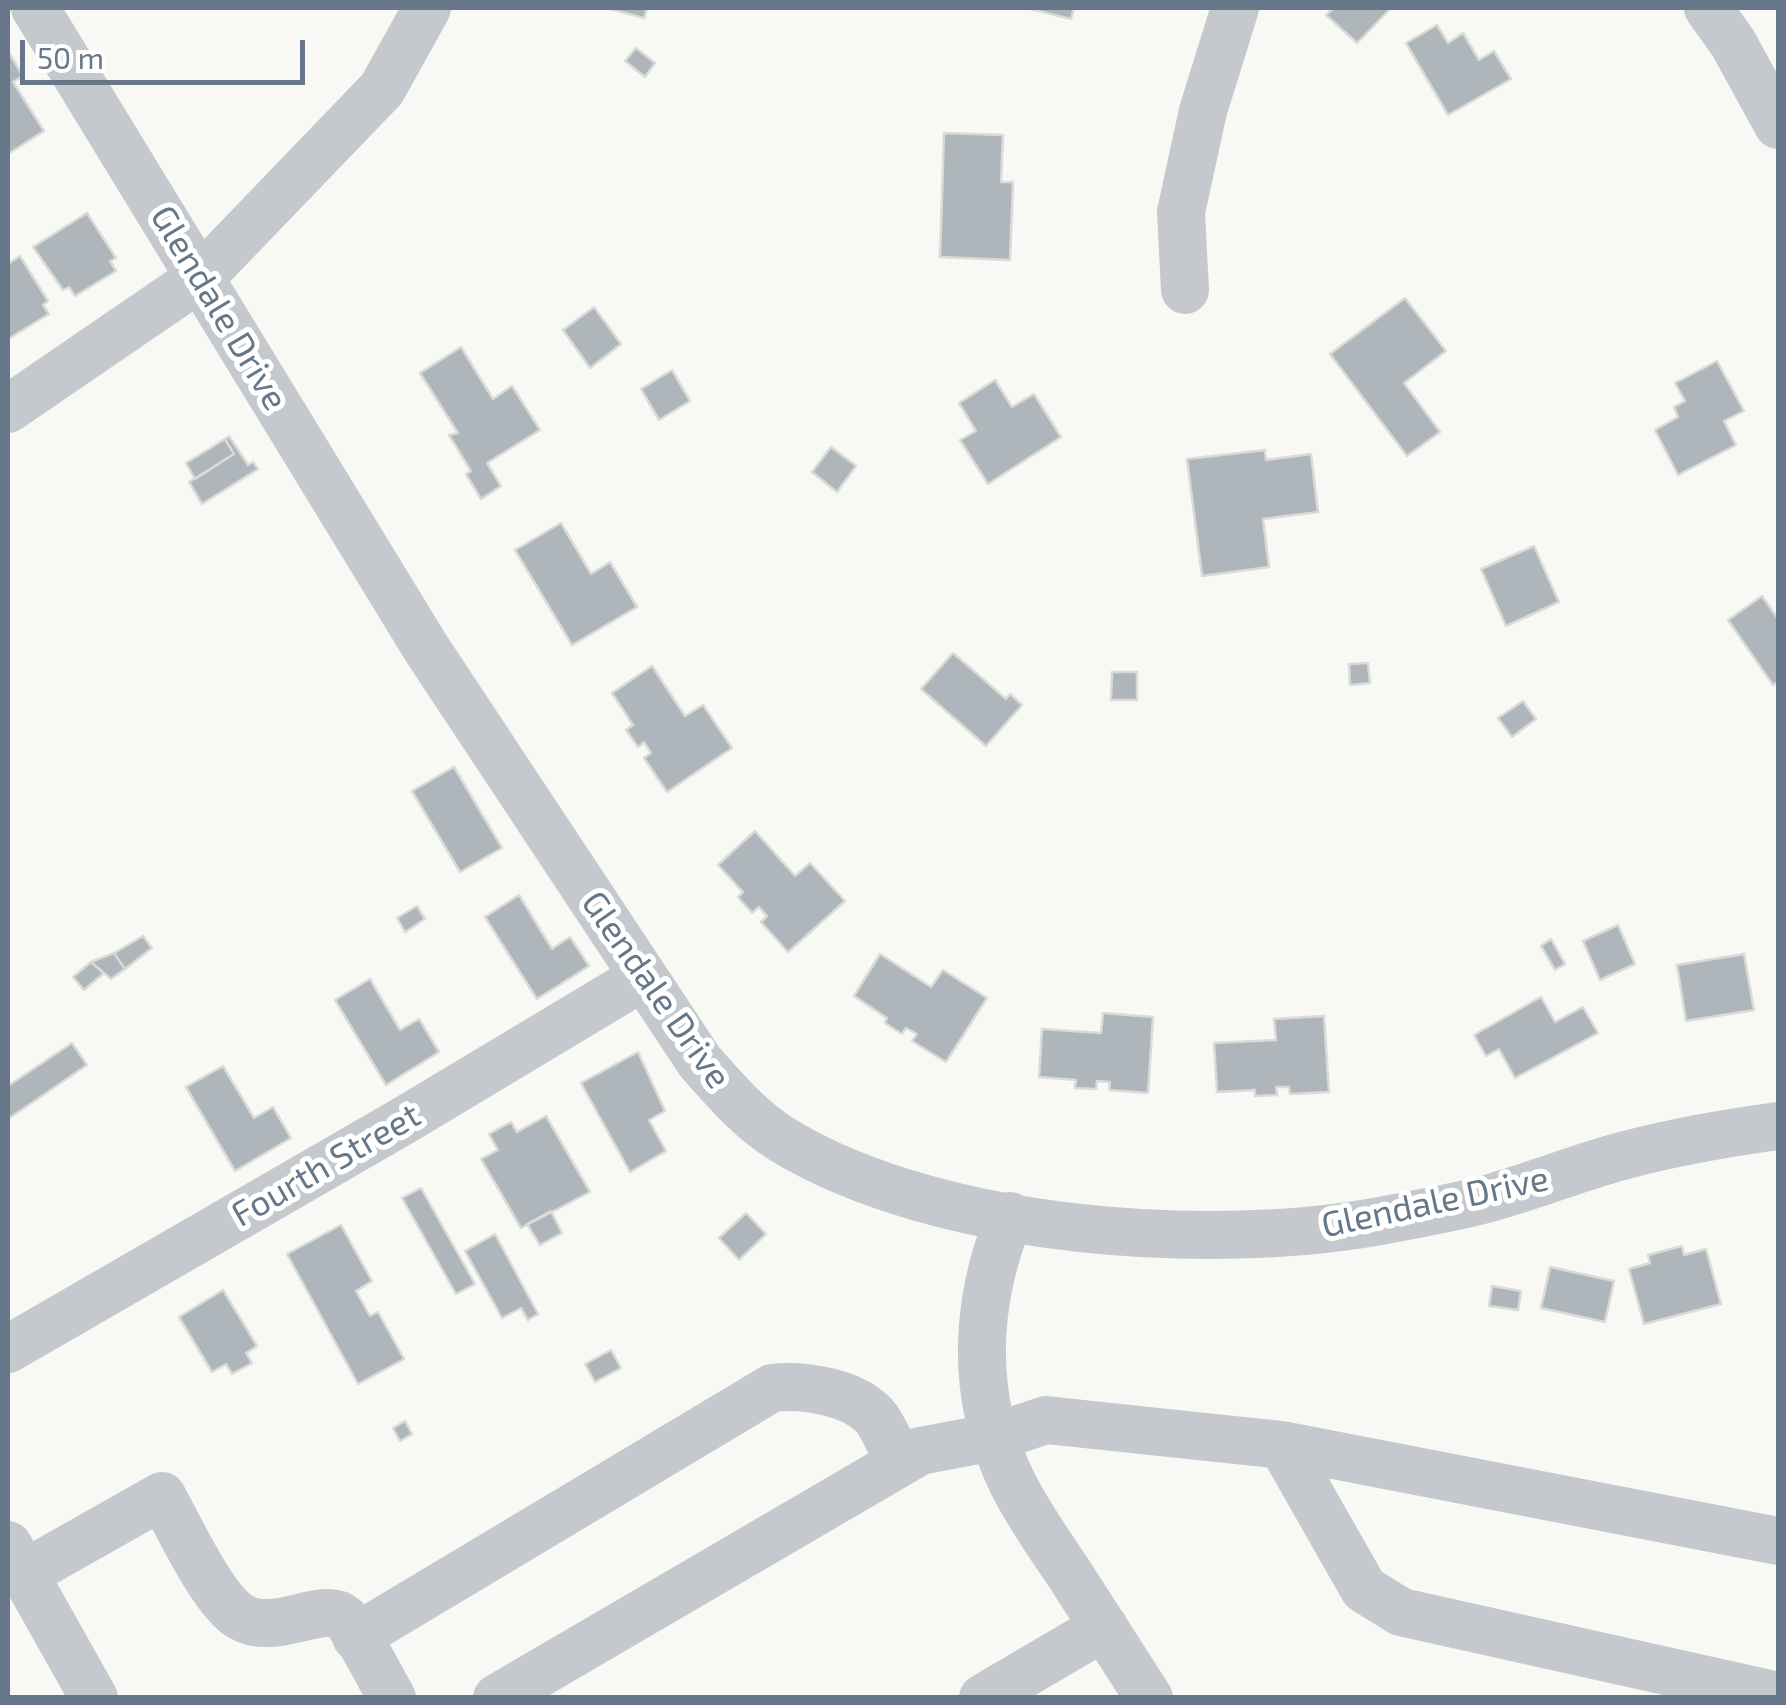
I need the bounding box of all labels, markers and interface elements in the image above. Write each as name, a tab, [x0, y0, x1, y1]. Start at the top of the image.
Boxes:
scale bar	[25, 20, 310, 82]
text: 50 m	[37, 39, 104, 75]
street label: Glendale Drive	[142, 198, 296, 418]
street label: Glendale Drive	[573, 883, 739, 1097]
street label: Fourth Street	[224, 1094, 428, 1236]
street label: Glendale Drive	[1318, 1157, 1552, 1247]

